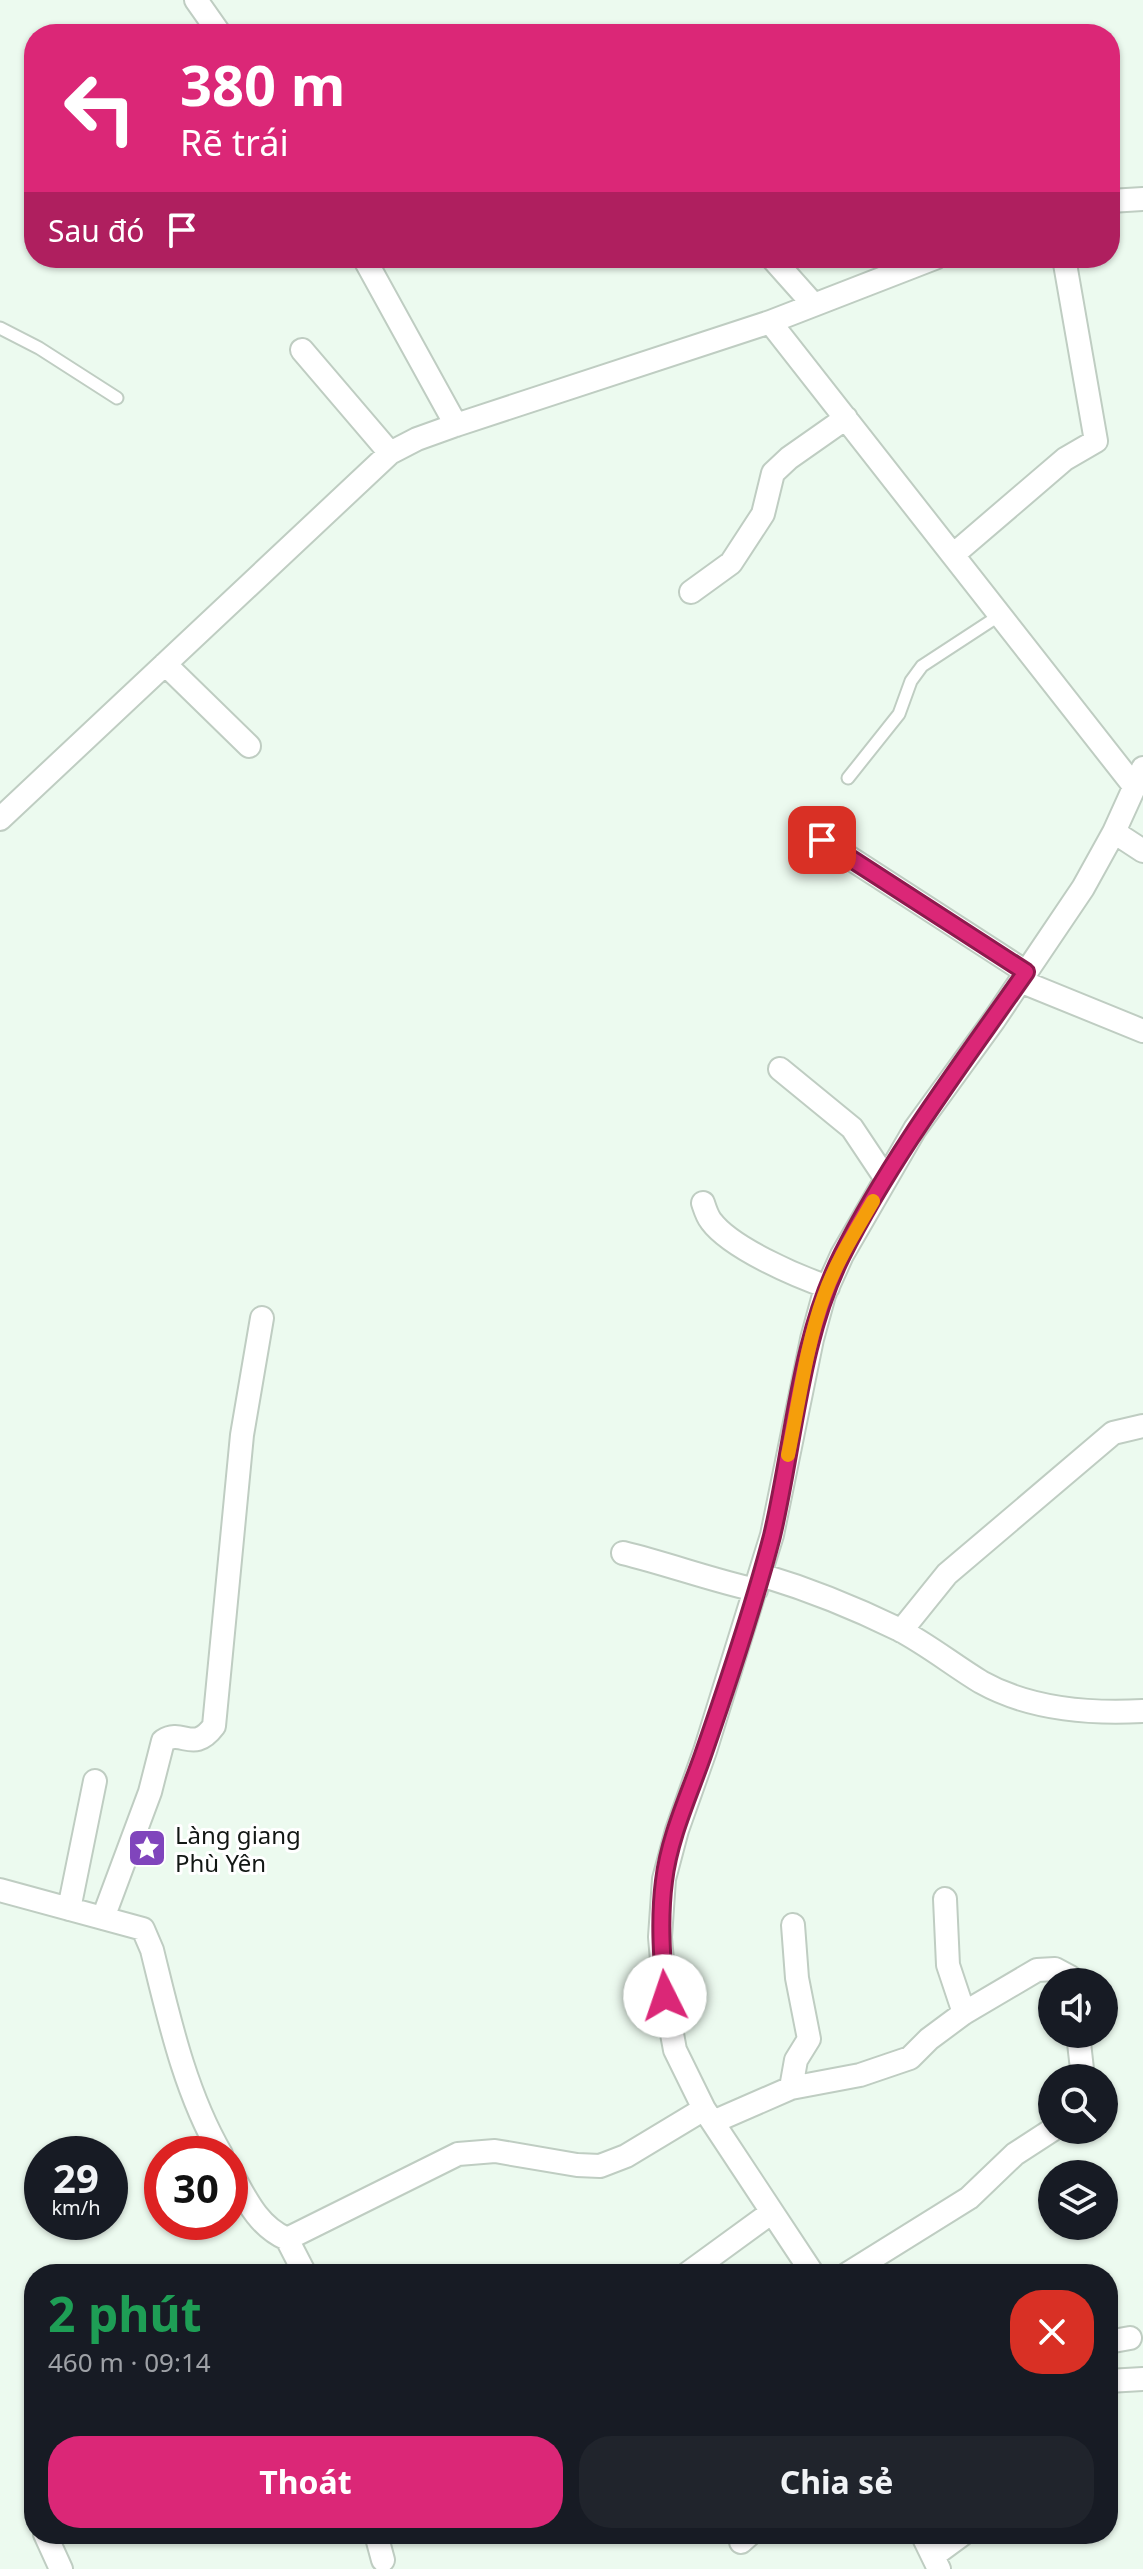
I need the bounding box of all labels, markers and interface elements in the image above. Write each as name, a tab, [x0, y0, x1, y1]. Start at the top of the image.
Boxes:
text: 380 m	[180, 46, 345, 122]
icon: left	[48, 56, 152, 160]
text: Rẽ trái	[180, 118, 289, 167]
icon: arrive	[160, 208, 204, 252]
text: Sau đó	[48, 210, 144, 251]
pin	[788, 806, 856, 874]
icon: arrive	[800, 818, 844, 862]
place label: Làng giang Phù Yên	[175, 1818, 301, 1879]
place icon: Làng giang Phù Yên	[126, 1827, 168, 1869]
position arrow	[623, 1954, 707, 2038]
map controls	[1038, 1968, 1118, 2240]
button: sound	[1038, 1968, 1118, 2048]
button: search	[1038, 2064, 1118, 2144]
speed limit sign: 30	[144, 2136, 248, 2240]
text: 29	[53, 2150, 99, 2205]
button: layers	[1038, 2160, 1118, 2240]
text: km/h	[51, 2194, 101, 2221]
text: 2 phút	[48, 2281, 202, 2346]
button: close	[1010, 2290, 1094, 2374]
text: 460 m · 09:14	[48, 2344, 211, 2380]
button: Thoát	[48, 2436, 563, 2528]
button: Chia sẻ	[579, 2436, 1094, 2528]

